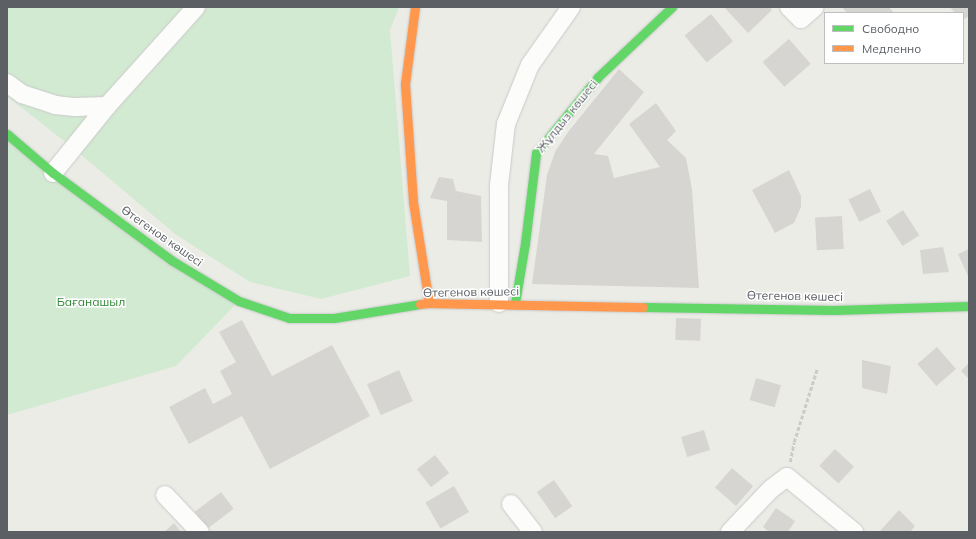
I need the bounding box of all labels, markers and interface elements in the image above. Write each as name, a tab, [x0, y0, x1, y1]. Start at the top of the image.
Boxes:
legend	[824, 12, 964, 64]
text: Свободно	[862, 21, 919, 36]
text: Медленно	[862, 41, 921, 56]
street label: Жұлдыз көшесі	[533, 77, 601, 155]
street label: Өтегенов көшесі	[118, 203, 206, 269]
street label: Өтегенов көшесі	[423, 284, 519, 300]
street label: Өтегенов көшесі	[747, 288, 843, 304]
park label: Бағанашыл	[57, 295, 125, 309]

